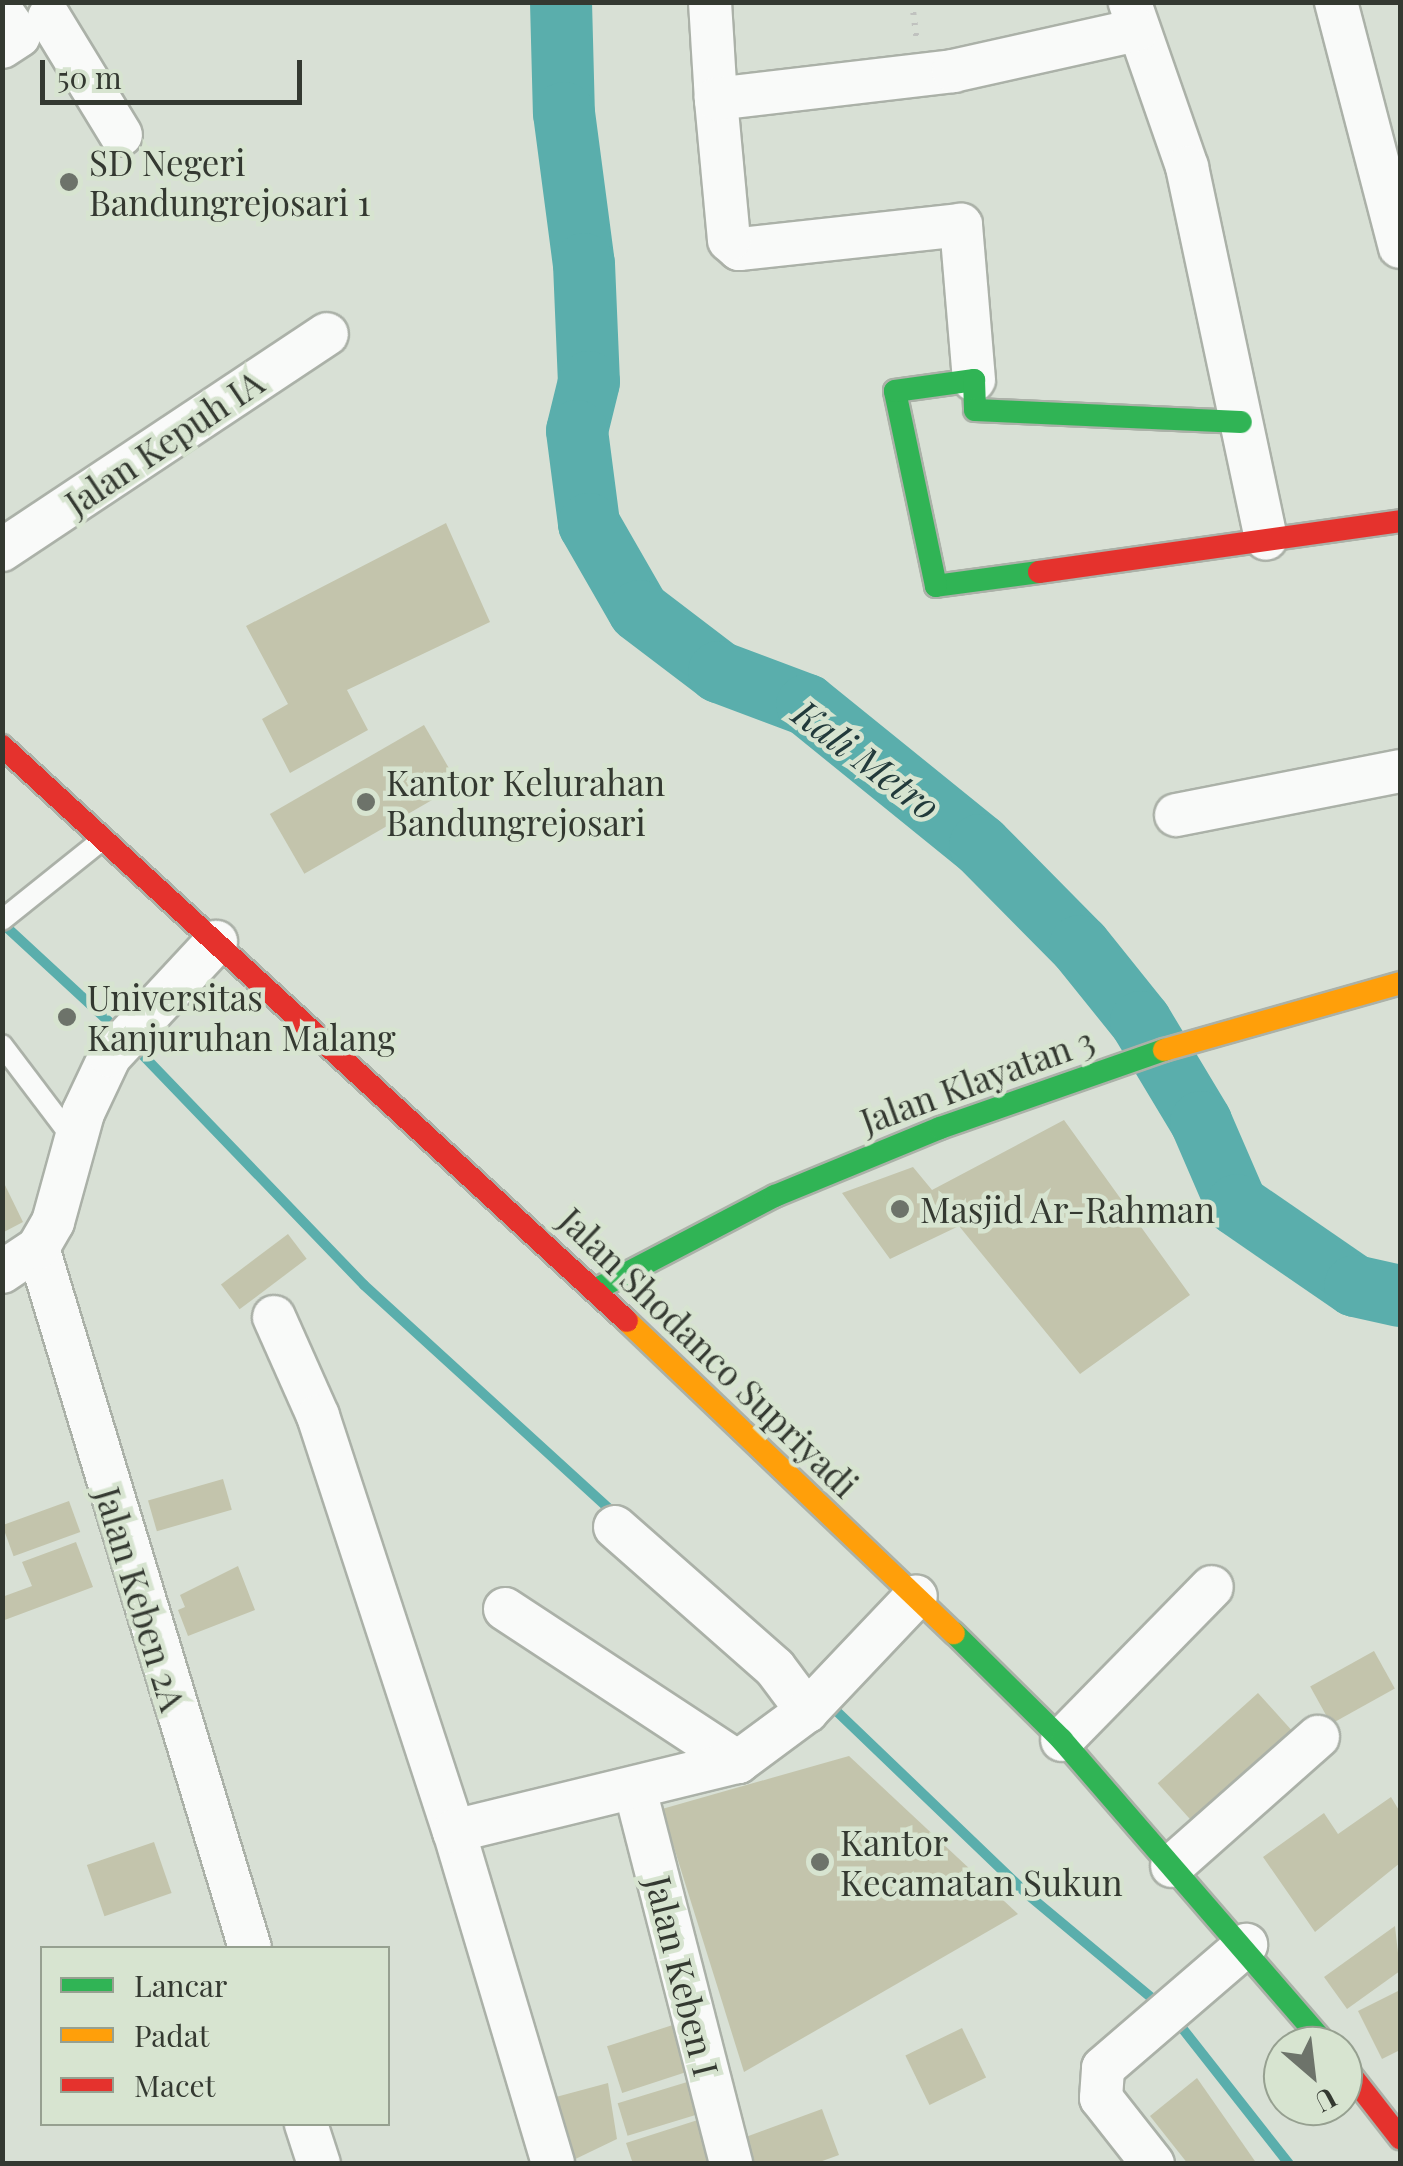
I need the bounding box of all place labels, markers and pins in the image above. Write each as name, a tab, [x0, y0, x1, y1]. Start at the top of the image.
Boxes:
place label: SD Negeri Bandungrejosari 1	[89, 141, 371, 223]
marker: SD Negeri Bandungrejosari 1	[58, 171, 80, 193]
place label: Kantor Kelurahan Bandungrejosari	[386, 761, 666, 843]
marker: Kantor Kelurahan Bandungrejosari	[355, 791, 377, 813]
place label: Universitas Kanjuruhan Malang	[87, 976, 396, 1058]
marker: Universitas Kanjuruhan Malang	[56, 1006, 78, 1028]
place label: Masjid Ar-Rahman	[920, 1188, 1216, 1230]
marker: Masjid Ar-Rahman	[889, 1198, 911, 1220]
place label: Kantor Kecamatan Sukun	[840, 1821, 1123, 1903]
marker: Kantor Kecamatan Sukun	[809, 1851, 831, 1873]

